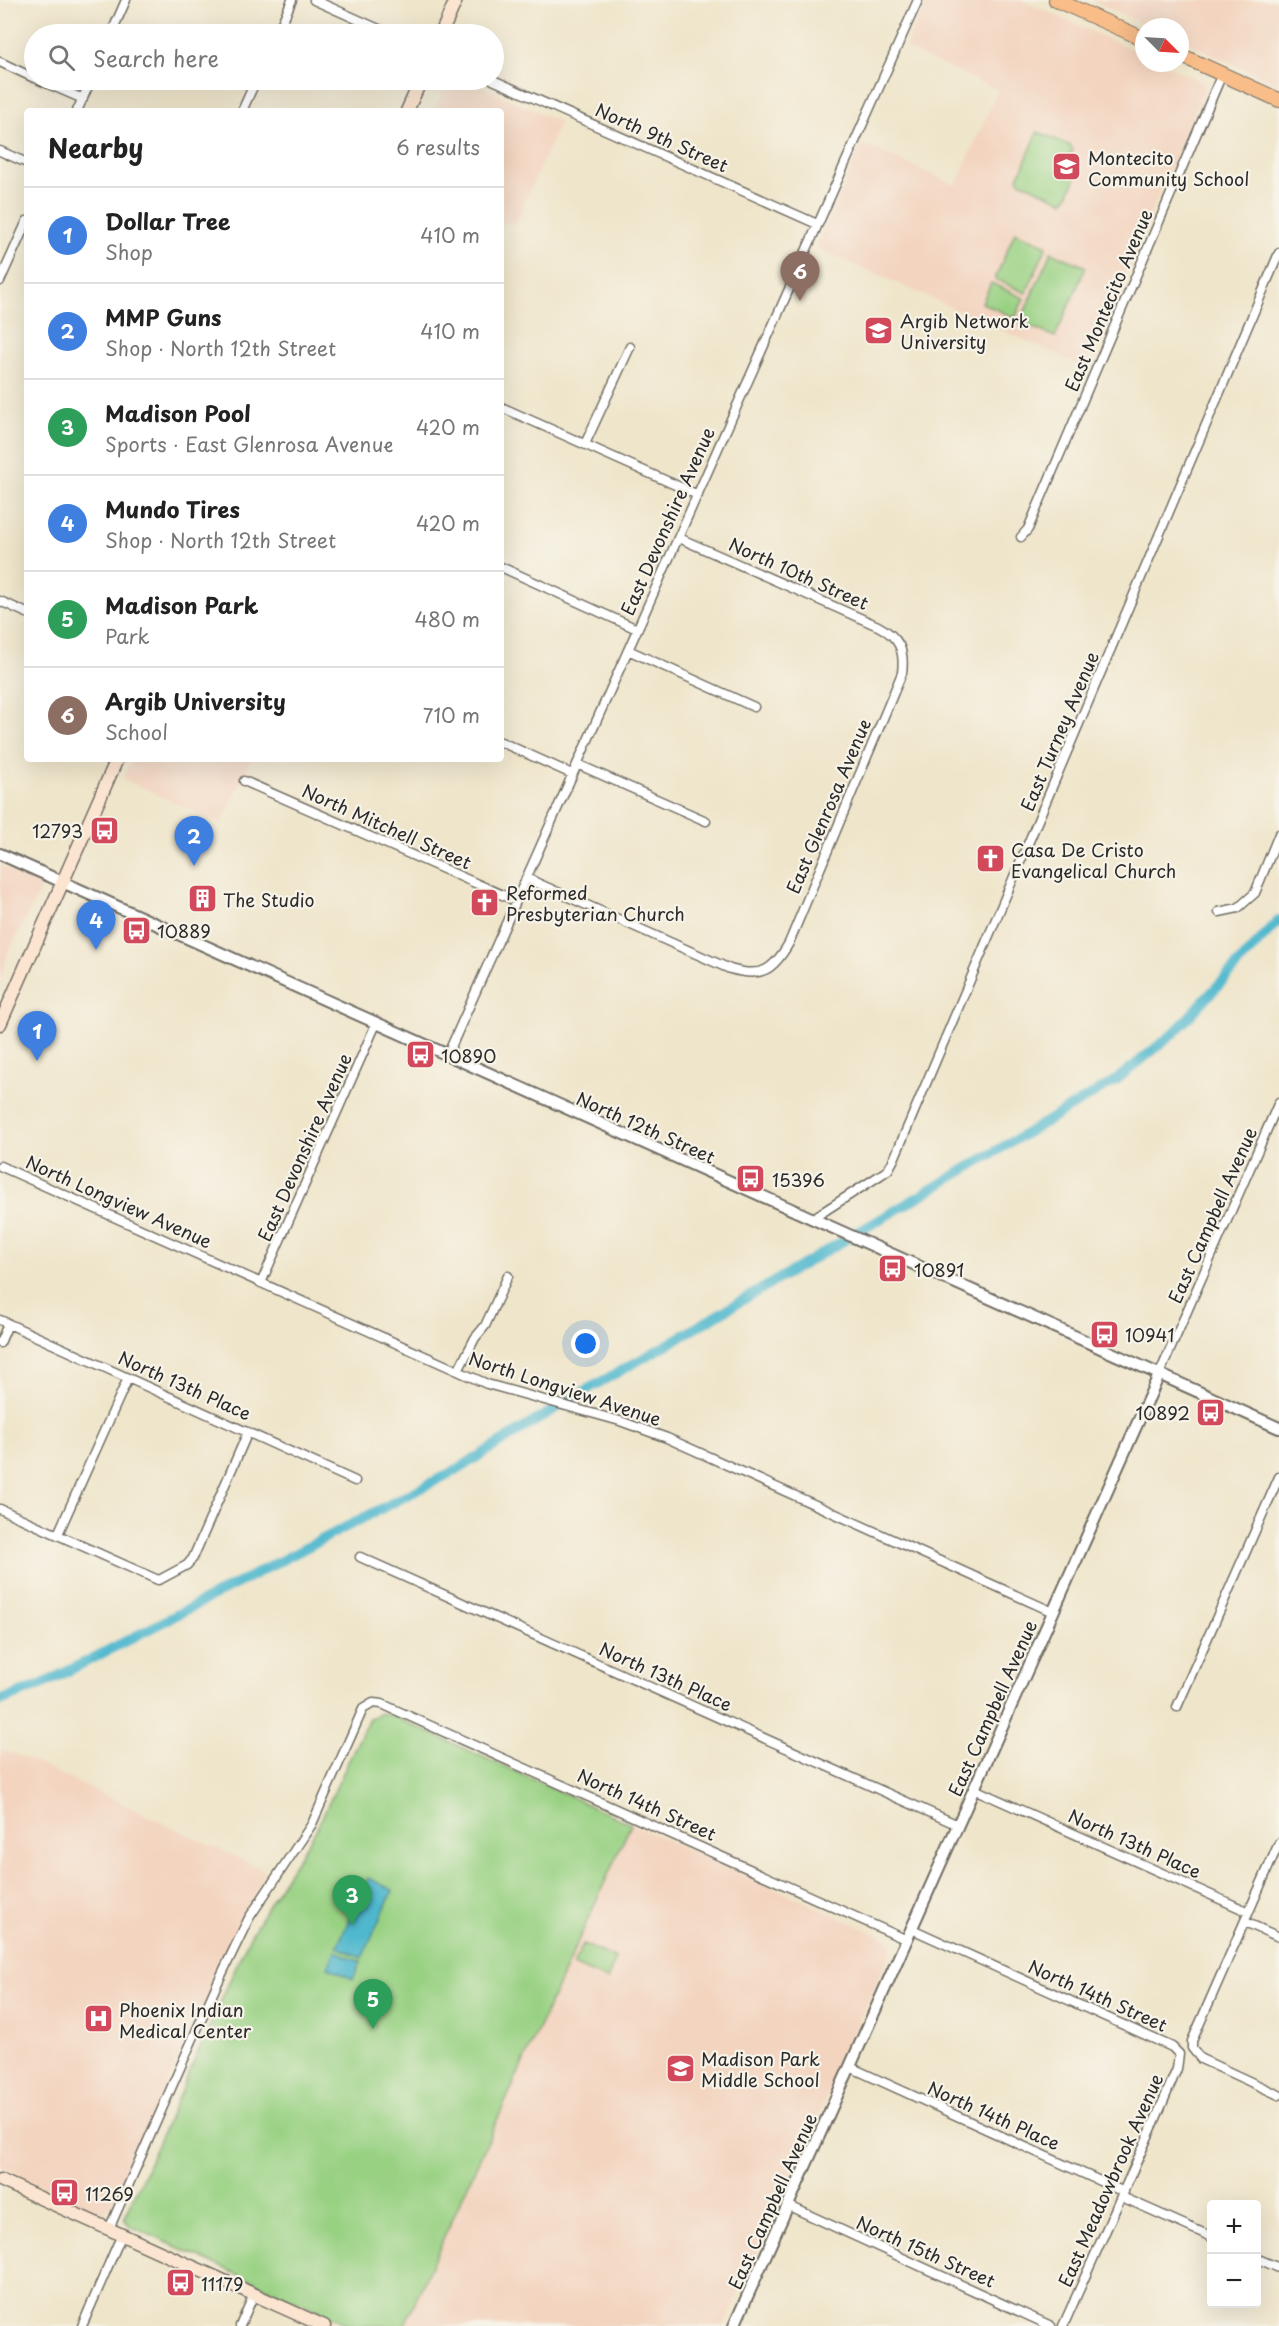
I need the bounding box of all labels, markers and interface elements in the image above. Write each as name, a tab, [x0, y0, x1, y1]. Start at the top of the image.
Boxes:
north arrow	[1135, 18, 1189, 72]
search box	[24, 24, 504, 90]
icon: search	[45, 41, 78, 74]
text: Search here	[93, 41, 219, 74]
street label: North 9th Street	[591, 96, 733, 178]
text: Nearby	[48, 128, 143, 167]
text: 6 results	[396, 132, 480, 162]
place label: Montecito Community School	[1088, 144, 1249, 192]
school or university icon: Montecito Community School	[1051, 151, 1083, 183]
text: Dollar Tree	[105, 204, 230, 237]
street label: East Montecito Avenue	[1057, 204, 1159, 395]
text: 1	[63, 220, 72, 250]
text: 410 m	[420, 220, 480, 250]
text: Shop	[105, 237, 153, 267]
pin: 6	[780, 252, 820, 301]
text: MMP Guns	[105, 300, 222, 333]
place label: Argib Network University	[900, 307, 1029, 355]
school or university icon: Argib Network University	[863, 314, 895, 346]
text: 2	[60, 316, 75, 346]
text: 410 m	[420, 316, 480, 346]
text: Shop · North 12th Street	[105, 333, 336, 363]
text: Madison Pool	[105, 396, 251, 429]
text: 3	[61, 412, 74, 442]
text: 420 m	[416, 412, 480, 442]
street label: East Devonshire Avenue	[613, 422, 721, 619]
text: Sports · East Glenrosa Avenue	[105, 429, 393, 459]
text: Mundo Tires	[105, 492, 240, 525]
text: 4	[61, 508, 74, 538]
text: 420 m	[416, 508, 480, 538]
text: Shop · North 12th Street	[105, 525, 336, 555]
street label: North 10th Street	[725, 530, 873, 616]
text: Madison Park	[105, 588, 258, 621]
text: 5	[61, 604, 74, 634]
text: 480 m	[415, 604, 480, 634]
text: Park	[105, 621, 150, 651]
street label: East Turney Avenue	[1013, 647, 1105, 815]
text: Argib University	[105, 684, 286, 717]
text: 6	[60, 700, 75, 730]
text: 710 m	[423, 700, 480, 730]
street label: East Glenrosa Avenue	[779, 714, 877, 898]
text: School	[105, 717, 168, 747]
street label: North Mitchell Street	[298, 777, 476, 875]
bus stop icon: 12793	[88, 814, 120, 846]
pin: 2	[174, 816, 214, 866]
place label: 12793	[32, 817, 83, 844]
place label: Casa De Cristo Evangelical Church	[1011, 836, 1176, 884]
church icon: Casa De Cristo Evangelical Church	[974, 843, 1006, 875]
place label: Reformed Presbyterian Church	[506, 879, 685, 927]
building icon: The Studio	[186, 883, 218, 915]
place label: The Studio	[223, 886, 315, 913]
church icon: Reformed Presbyterian Church	[469, 886, 501, 918]
pin: 4	[76, 900, 116, 950]
bus stop icon: 10889	[120, 914, 152, 946]
place label: 10889	[157, 917, 211, 944]
pin: 1	[18, 1012, 57, 1061]
bus stop icon: 10890	[404, 1039, 436, 1071]
place label: 10890	[441, 1042, 496, 1069]
street label: East Devonshire Avenue	[250, 1048, 358, 1245]
street label: North 12th Street	[572, 1084, 720, 1170]
street label: East Campbell Avenue	[1161, 1122, 1263, 1307]
street label: North Longview Avenue	[22, 1148, 216, 1254]
bus stop icon: 15396	[735, 1163, 767, 1195]
place label: 15396	[772, 1166, 825, 1193]
bus stop icon: 10891	[877, 1253, 909, 1285]
place label: 10891	[914, 1256, 964, 1283]
bus stop icon: 10941	[1088, 1318, 1120, 1350]
place label: 10941	[1125, 1321, 1174, 1348]
your location	[571, 1329, 600, 1358]
street label: North 13th Place	[114, 1344, 256, 1426]
street label: North Longview Avenue	[465, 1344, 665, 1432]
bus stop icon: 10892	[1195, 1396, 1227, 1428]
place label: 10892	[1136, 1399, 1190, 1426]
street label: East Campbell Avenue	[941, 1615, 1043, 1800]
street label: North 13th Place	[595, 1635, 737, 1717]
street label: North 14th Street	[573, 1761, 721, 1847]
street label: North 13th Place	[1064, 1802, 1206, 1884]
pin: 3	[332, 1876, 372, 1925]
street label: North 14th Street	[1024, 1952, 1172, 2038]
pin: 5	[354, 1980, 392, 2029]
place label: Phoenix Indian Medical Center	[119, 1996, 252, 2044]
hospital icon: Phoenix Indian Medical Center	[82, 2003, 114, 2035]
place label: Madison Park Middle School	[701, 2045, 820, 2093]
school or university icon: Madison Park Middle School	[664, 2052, 696, 2084]
street label: East Meadowbrook Avenue	[1051, 2069, 1169, 2291]
street label: North 14th Place	[924, 2074, 1065, 2156]
street label: East Campbell Avenue	[721, 2108, 823, 2293]
bus stop icon: 11269	[48, 2177, 80, 2209]
place label: 11269	[85, 2180, 134, 2207]
map controls	[1207, 2200, 1261, 2308]
button: +	[1207, 2200, 1261, 2254]
street label: North 15th Street	[852, 2208, 1000, 2294]
button: −	[1207, 2254, 1261, 2308]
bus stop icon: 11179	[164, 2267, 196, 2299]
place label: 11179	[201, 2270, 243, 2297]

